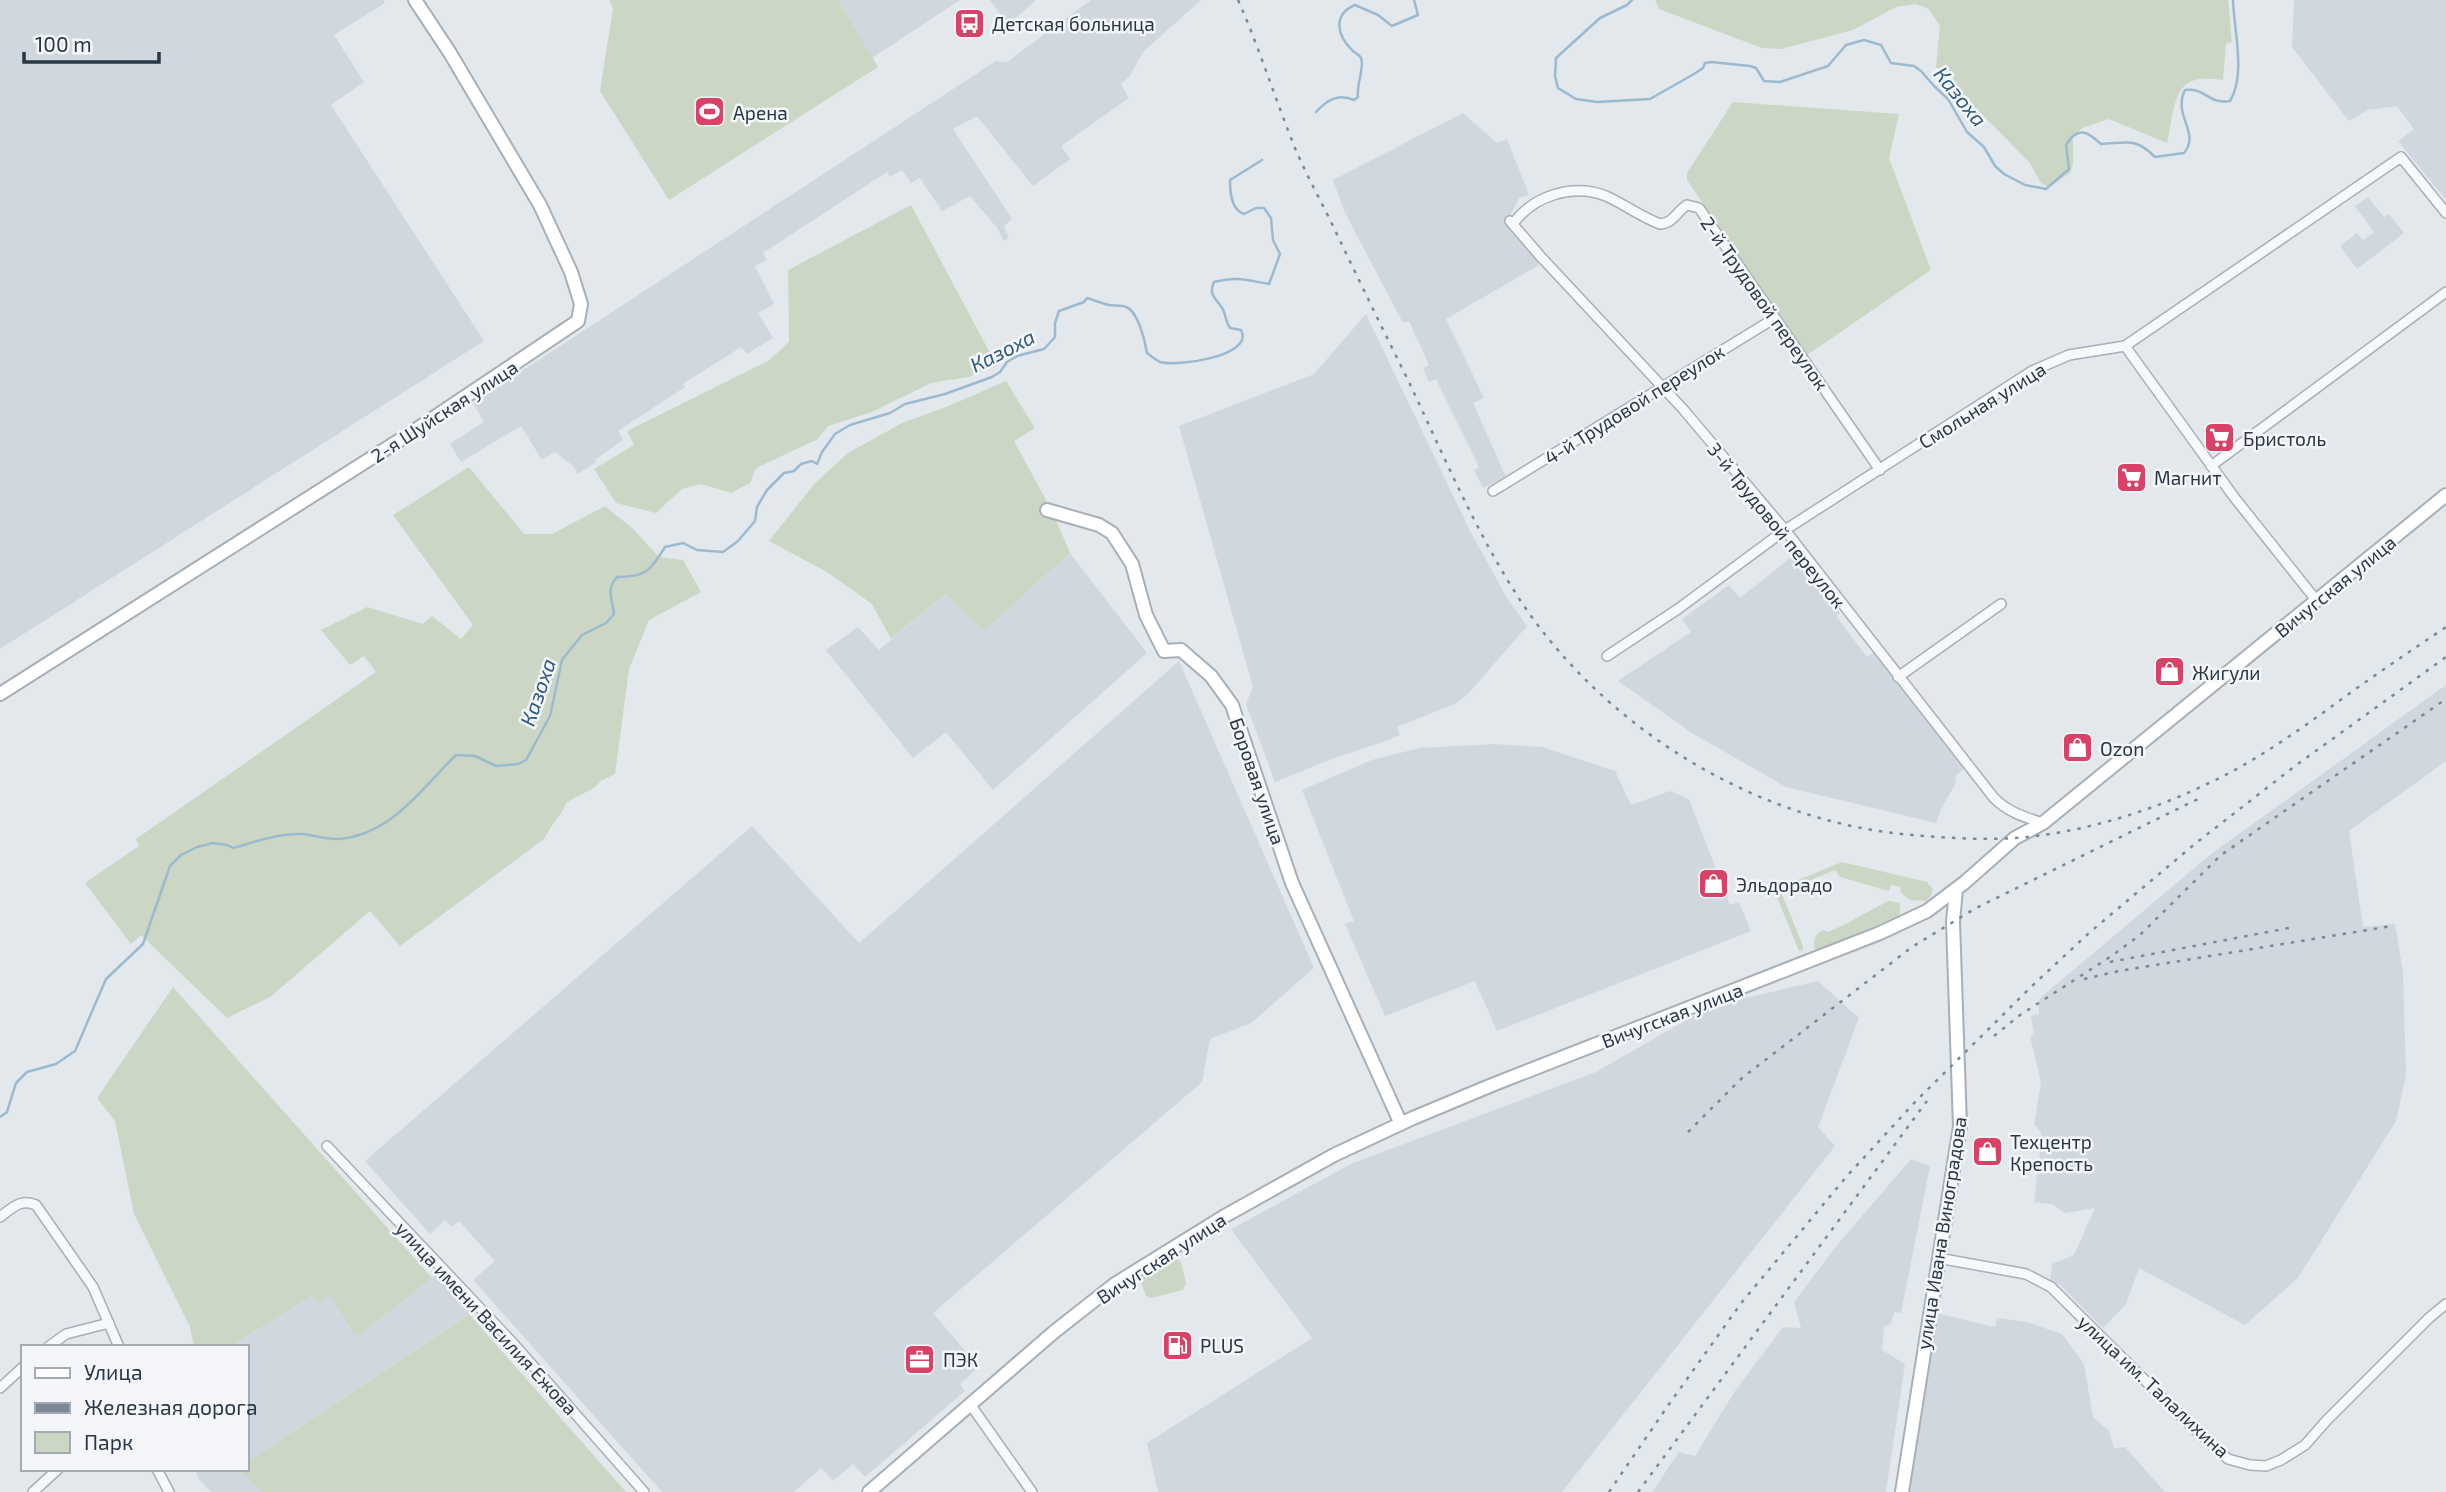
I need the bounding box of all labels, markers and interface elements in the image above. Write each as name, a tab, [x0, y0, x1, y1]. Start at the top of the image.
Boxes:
bus stop icon: Детская больница	[952, 6, 986, 40]
place label: Детская больница	[992, 12, 1155, 35]
scale bar	[24, 21, 159, 65]
text: 100 m	[35, 31, 92, 56]
water label: Казоха	[1929, 61, 1993, 131]
sports icon: Арена	[693, 95, 727, 129]
place label: Арена	[733, 101, 788, 124]
street label: 2-й Трудовой переулок	[1695, 212, 1834, 395]
water label: Казоха	[965, 323, 1039, 377]
street label: 4-й Трудовой переулок	[1540, 339, 1729, 470]
street label: 2-я Шуйская улица	[366, 355, 522, 468]
street label: Смольная улица	[1914, 357, 2050, 454]
supermarket icon: Бристоль	[2203, 421, 2237, 455]
place label: Бристоль	[2243, 427, 2326, 450]
street label: 3-й Трудовой переулок	[1702, 438, 1851, 613]
supermarket icon: Магнит	[2114, 460, 2148, 494]
place label: Магнит	[2154, 466, 2221, 489]
street label: Вичугская улица	[2270, 530, 2401, 643]
water label: Казоха	[514, 655, 560, 729]
shop icon: Жигули	[2152, 655, 2186, 689]
place label: Жигули	[2192, 661, 2260, 685]
street label: Боровая улица	[1225, 714, 1290, 848]
shop icon: Ozon	[2060, 731, 2094, 765]
place label: Ozon	[2100, 737, 2144, 760]
shop icon: Эльдорадо	[1696, 867, 1730, 901]
place label: Эльдорадо	[1736, 873, 1833, 896]
street label: Вичугская улица	[1598, 977, 1746, 1053]
street label: улица Ивана Виноградова	[1911, 1115, 1972, 1351]
place label: Техцентр Крепость	[2010, 1130, 2093, 1175]
shop icon: Техцентр Крепость	[1970, 1135, 2004, 1169]
street label: Вичугская улица	[1092, 1208, 1230, 1309]
street label: улица имени Василия Ежова	[391, 1217, 583, 1420]
street label: улица им. Талалихина	[2073, 1310, 2234, 1463]
fuel station icon: PLUS	[1160, 1328, 1194, 1362]
place label: PLUS	[1200, 1334, 1244, 1357]
office icon: ПЭК	[903, 1342, 937, 1376]
legend	[21, 1345, 248, 1471]
place label: ПЭК	[943, 1348, 978, 1371]
text: Улица	[84, 1359, 143, 1384]
text: Железная дорога	[84, 1394, 257, 1419]
text: Парк	[84, 1429, 133, 1454]

